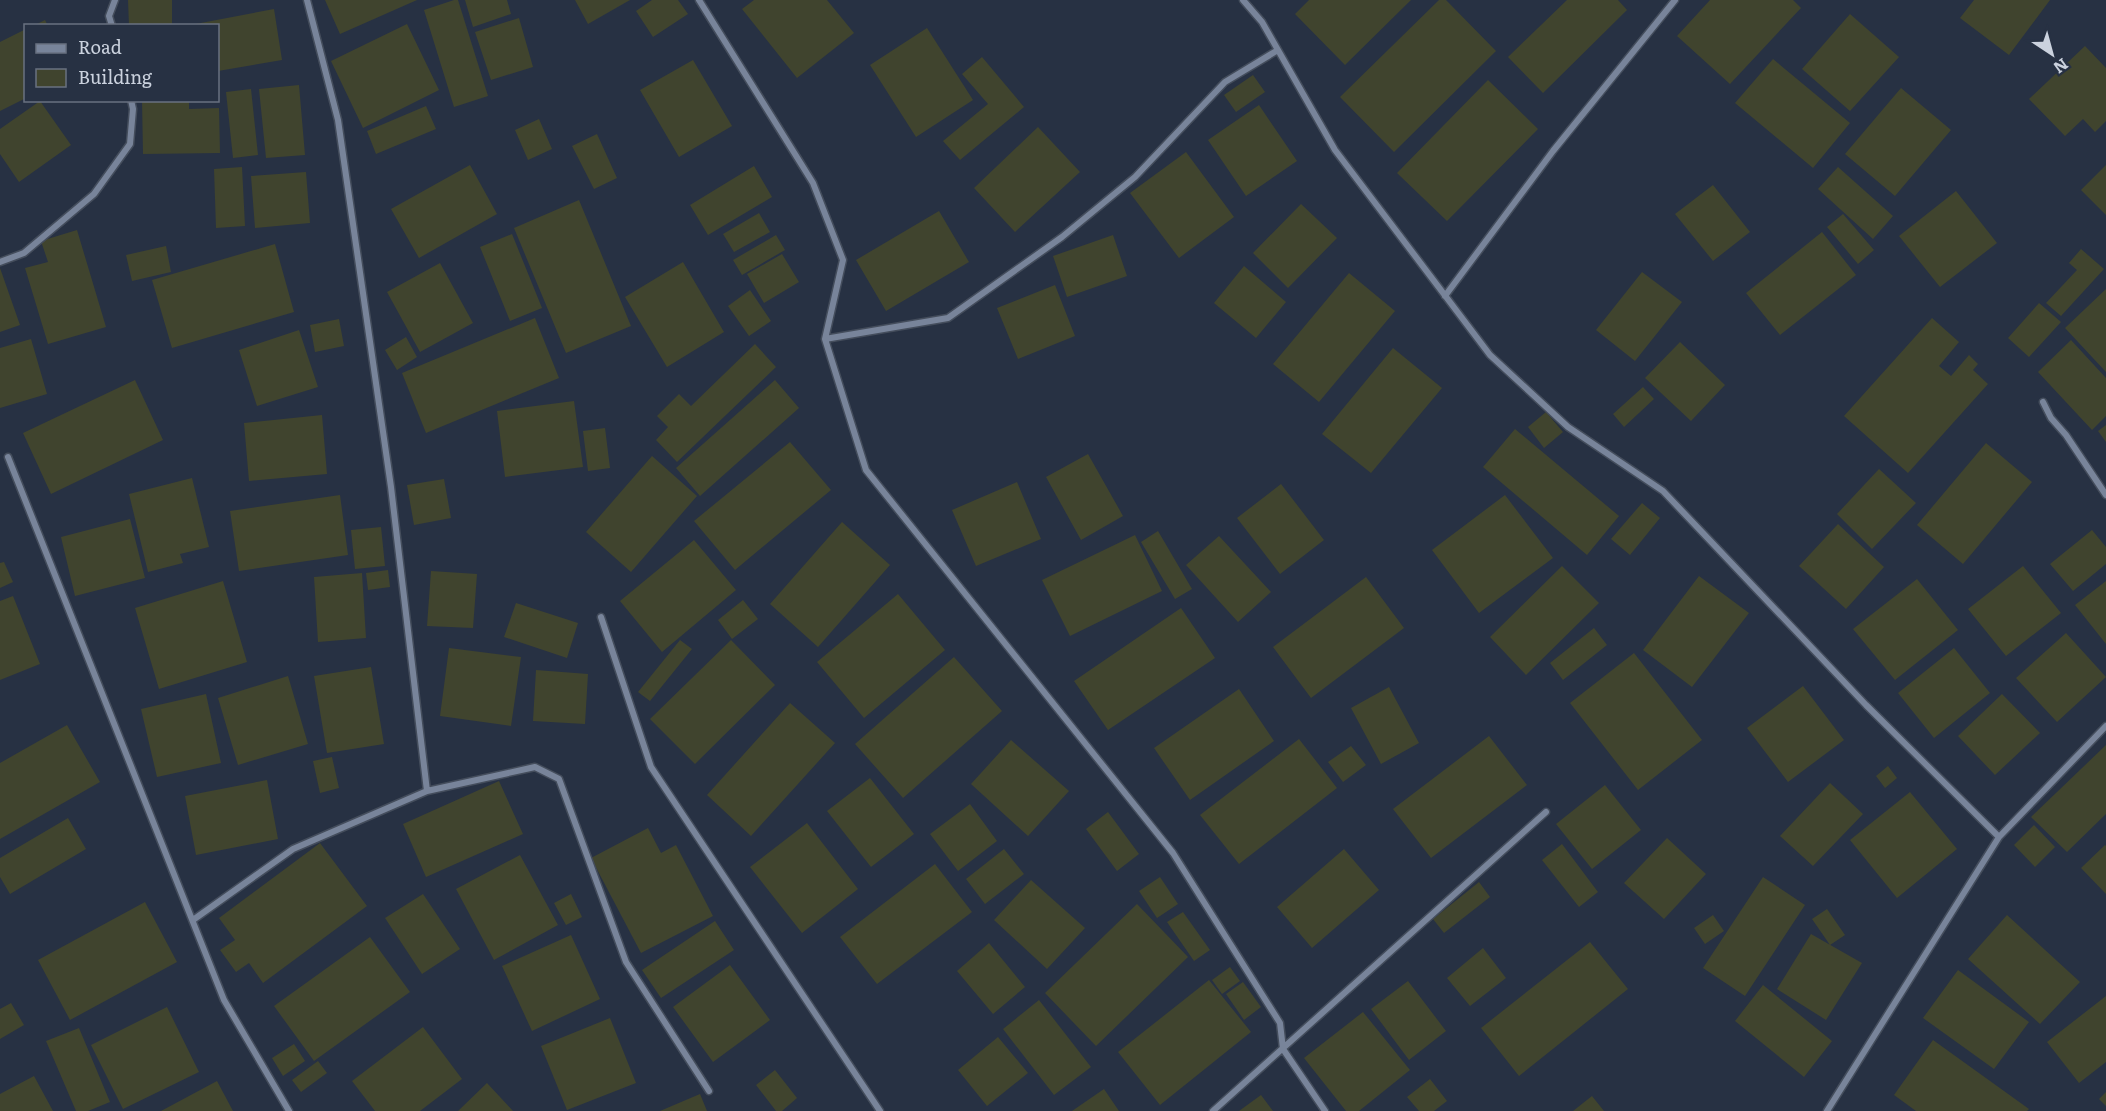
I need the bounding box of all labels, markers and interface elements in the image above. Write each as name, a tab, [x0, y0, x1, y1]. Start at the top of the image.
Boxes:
legend	[24, 24, 219, 102]
north arrow	[2022, 24, 2082, 84]
text: Road	[78, 33, 122, 60]
text: N	[2049, 53, 2074, 81]
text: Building	[78, 63, 153, 90]

